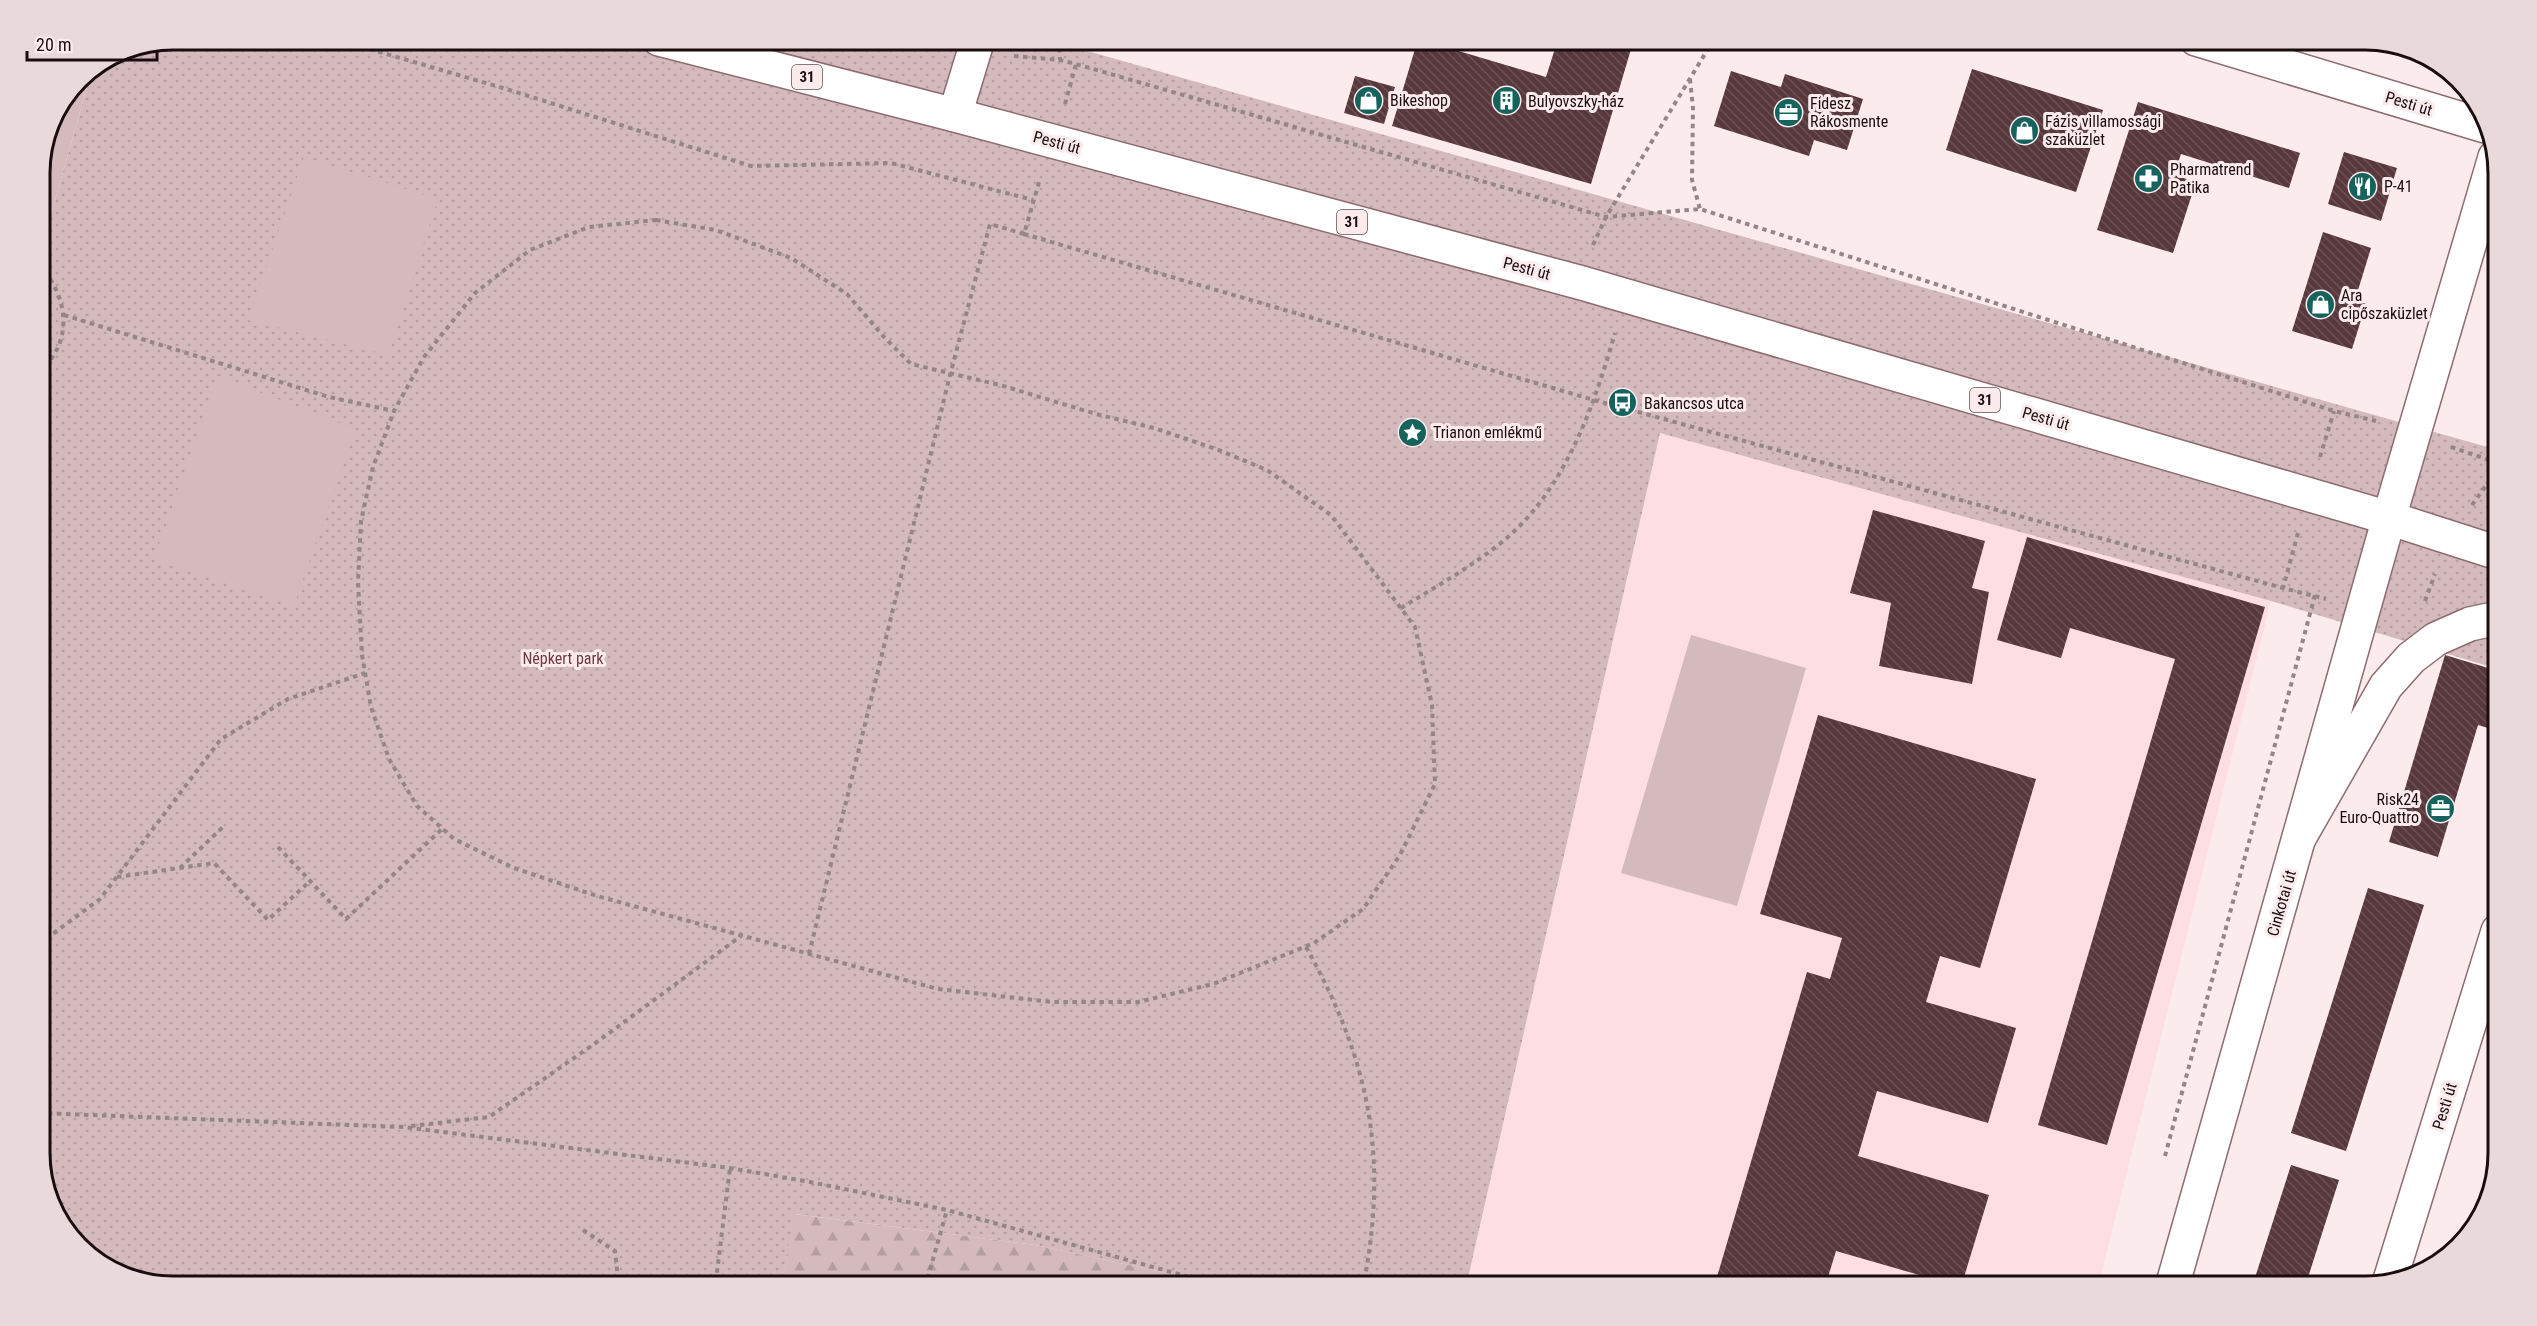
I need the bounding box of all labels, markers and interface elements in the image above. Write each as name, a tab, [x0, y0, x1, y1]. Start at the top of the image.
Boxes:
scale bar	[27, 24, 158, 62]
text: 20 m	[36, 34, 71, 55]
road number: 31	[792, 65, 822, 89]
shop icon: Bikeshop	[1353, 84, 1385, 116]
building icon: Bulyovszky-ház	[1491, 85, 1523, 117]
street label: Pesti út	[2383, 87, 2435, 120]
place label: Bikeshop	[1390, 91, 1448, 110]
place label: Bulyovszky-ház	[1528, 92, 1624, 111]
place label: Fidesz Rákosmente	[1810, 94, 1888, 131]
office icon: Fidesz Rákosmente	[1773, 96, 1805, 128]
place label: Fázis villamossági szaküzlet	[2045, 112, 2161, 149]
shop icon: Fázis villamossági szaküzlet	[2008, 114, 2040, 146]
street label: Pesti út	[1031, 127, 1083, 158]
place label: Pharmatrend Patika	[2170, 160, 2252, 197]
pharmacy icon: Pharmatrend Patika	[2133, 162, 2165, 194]
restaurant icon: P-41	[2347, 170, 2379, 202]
place label: P-41	[2384, 177, 2413, 196]
road number: 31	[1337, 210, 1367, 234]
street label: Pesti út	[1501, 253, 1553, 284]
place label: Ara cipőszaküzlet	[2341, 286, 2428, 323]
shop icon: Ara cipőszaküzlet	[2304, 288, 2336, 320]
bus stop icon: Bakancsos utca	[1607, 387, 1639, 419]
road number: 31	[1970, 388, 2000, 412]
place label: Bakancsos utca	[1644, 394, 1744, 413]
street label: Pesti út	[2020, 403, 2072, 434]
place icon: Trianon emlékmű	[1396, 416, 1428, 448]
place label: Trianon emlékmű	[1433, 423, 1542, 442]
park label: Népkert park	[522, 649, 604, 668]
place label: Risk24 Euro-Quattro	[2339, 790, 2419, 827]
office icon: Risk24 Euro-Quattro	[2424, 792, 2456, 824]
street label: Cinkotai út	[2263, 868, 2300, 938]
street label: Pesti út	[2428, 1080, 2461, 1132]

